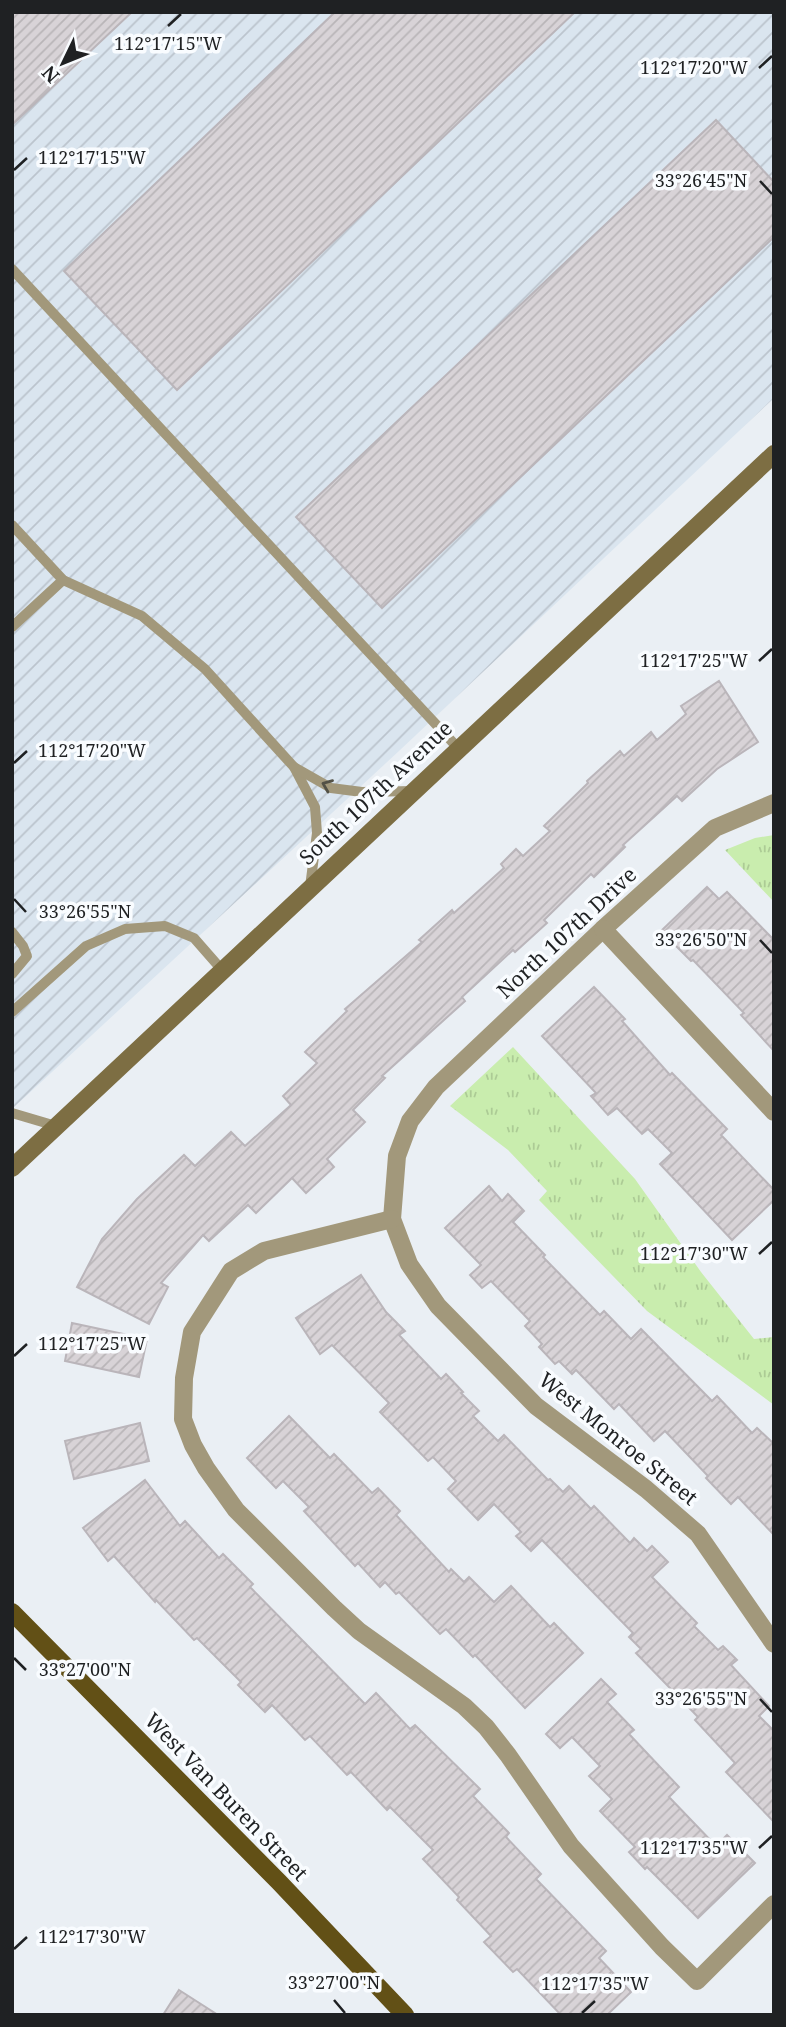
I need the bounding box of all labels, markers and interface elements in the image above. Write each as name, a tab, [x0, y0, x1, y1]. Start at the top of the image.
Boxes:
north arrow	[28, 28, 98, 98]
text: 112°17'15"W	[114, 31, 222, 55]
text: 112°17'20"W	[640, 55, 748, 79]
text: N	[36, 60, 65, 89]
text: 112°17'15"W	[38, 145, 146, 169]
text: 33°26'45"N	[655, 168, 748, 192]
text: 112°17'25"W	[640, 648, 748, 672]
street label: South 107th Avenue	[293, 714, 458, 871]
text: 112°17'20"W	[38, 738, 146, 762]
one-way arrow	[322, 779, 334, 793]
street label: North 107th Drive	[491, 860, 642, 1004]
text: 33°26'55"N	[39, 899, 132, 923]
text: 33°26'50"N	[655, 927, 748, 951]
text: 112°17'30"W	[640, 1241, 748, 1265]
text: 112°17'25"W	[38, 1331, 146, 1355]
street label: West Monroe Street	[533, 1365, 704, 1511]
text: 33°27'00"N	[39, 1657, 132, 1681]
text: 33°26'55"N	[655, 1686, 748, 1710]
street label: West Van Buren Street	[139, 1706, 315, 1887]
text: 112°17'35"W	[640, 1835, 748, 1859]
text: 112°17'30"W	[38, 1924, 146, 1948]
text: 33°27'00"N	[288, 1970, 381, 1994]
text: 112°17'35"W	[541, 1971, 649, 1995]

